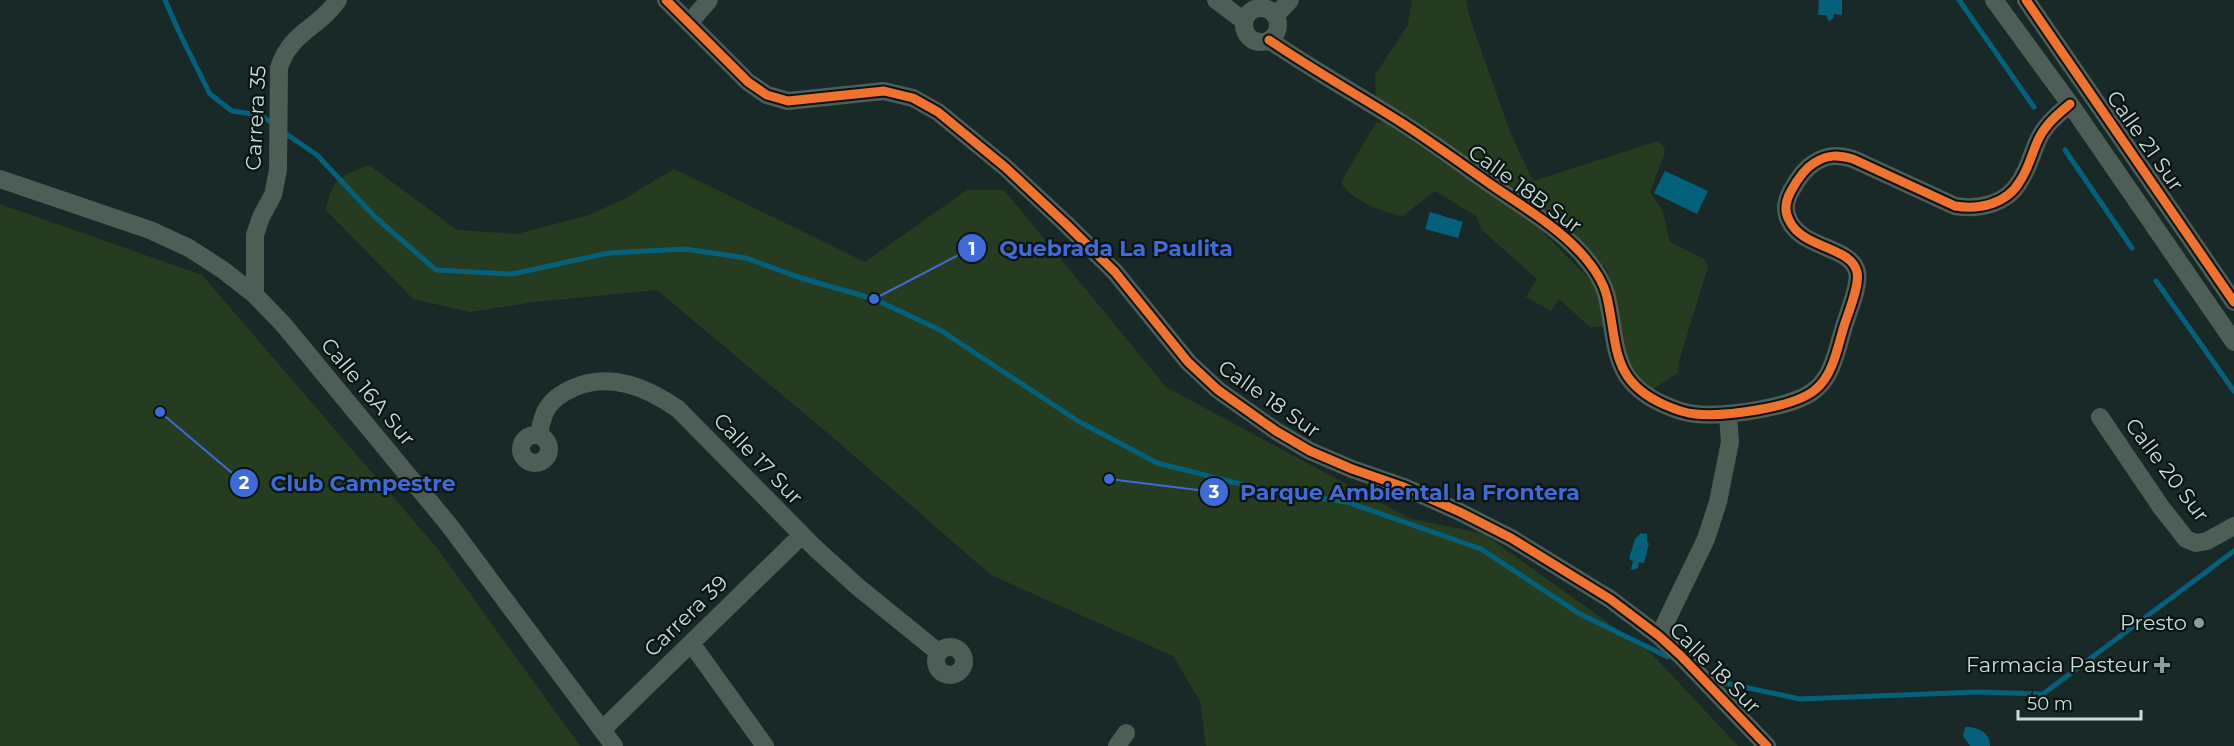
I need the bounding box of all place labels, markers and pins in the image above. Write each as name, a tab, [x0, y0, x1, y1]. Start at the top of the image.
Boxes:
callout: Quebrada La Paulita	[957, 228, 1245, 268]
callout: Club Campestre	[229, 463, 468, 503]
callout: Parque Ambiental la Frontera	[1199, 472, 1592, 512]
place label: Presto	[2120, 610, 2187, 635]
marker: Presto	[2192, 616, 2206, 630]
place label: Farmacia Pasteur	[1966, 652, 2150, 677]
marker: Farmacia Pasteur	[2155, 658, 2169, 672]

